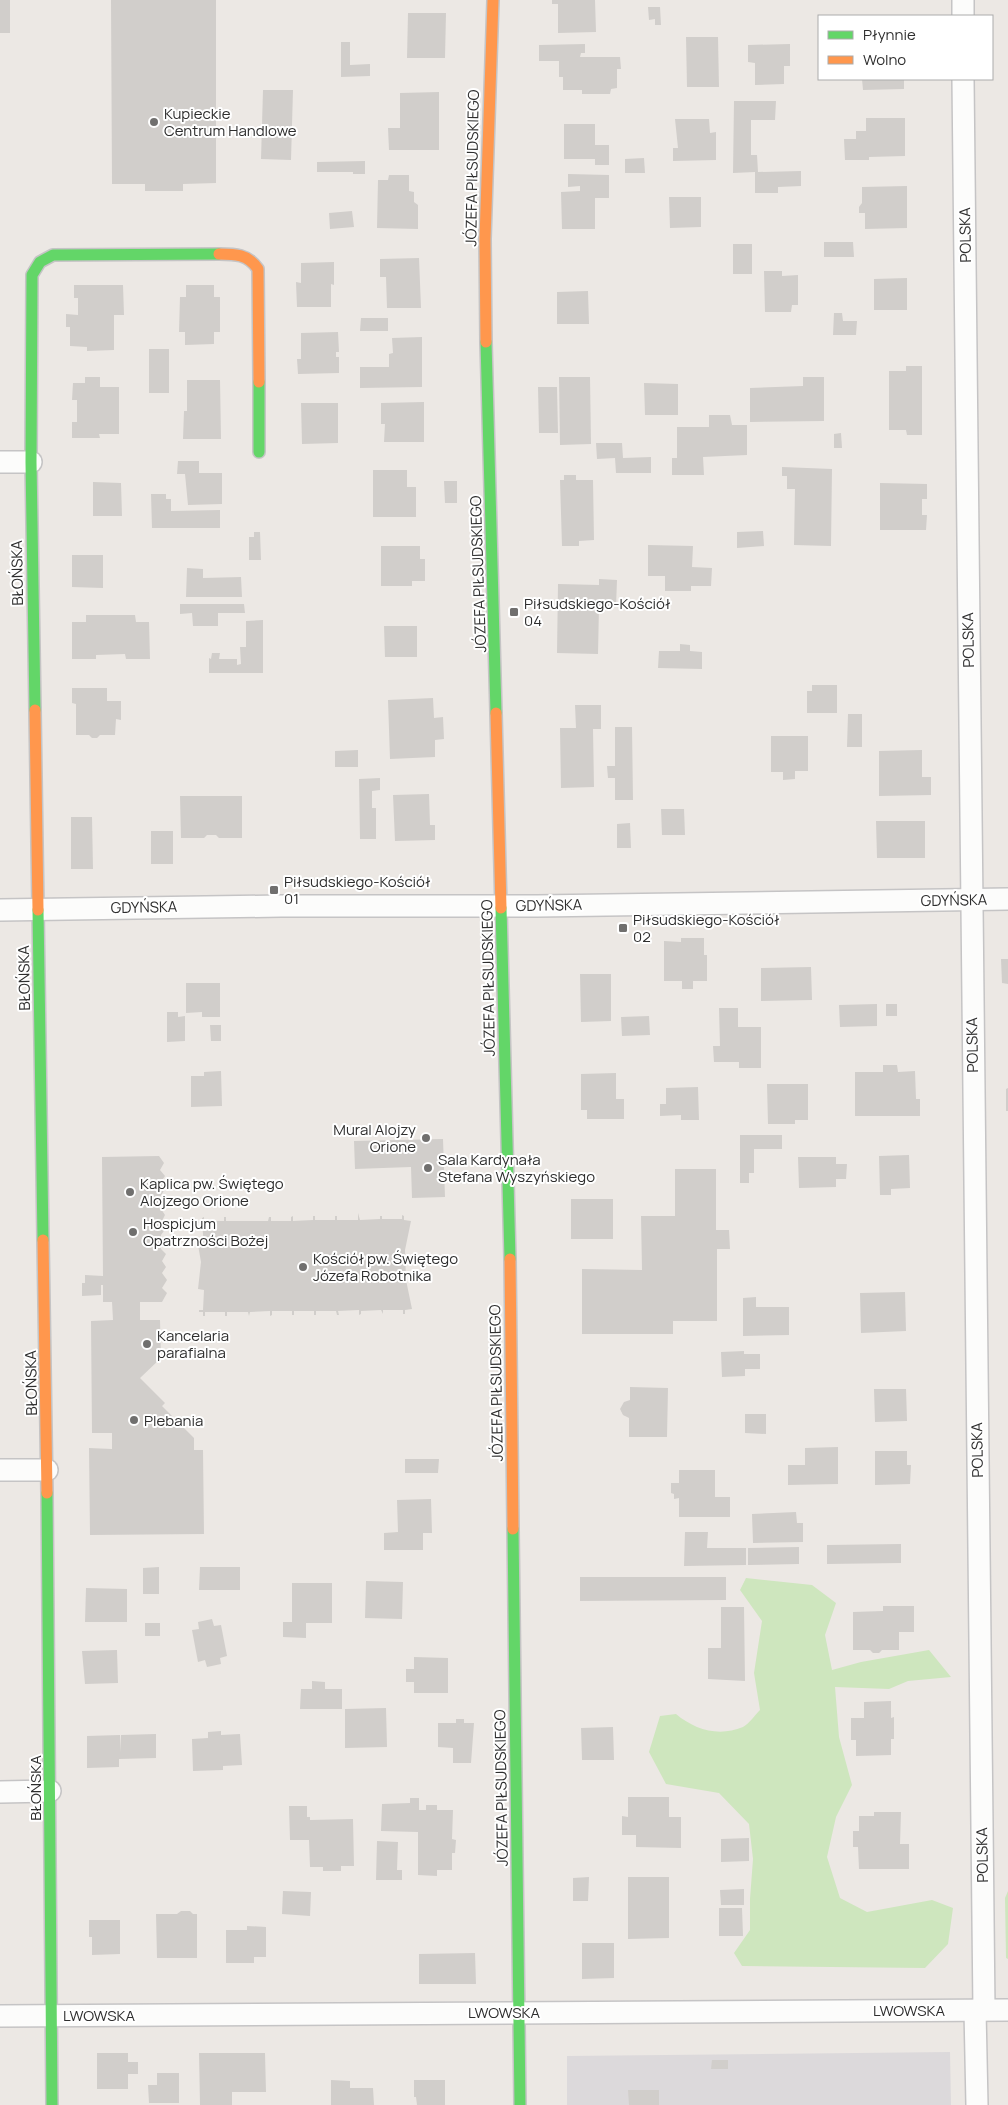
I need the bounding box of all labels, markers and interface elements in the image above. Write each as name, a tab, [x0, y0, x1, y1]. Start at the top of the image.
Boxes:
legend	[818, 15, 993, 80]
text: Płynnie	[863, 24, 916, 45]
text: Wolno	[863, 49, 906, 70]
street label: JÓZEFA PIŁSUDSKIEGO	[460, 89, 484, 247]
place label: Kupieckie Centrum Handlowe	[164, 103, 297, 141]
marker: Kupieckie Centrum Handlowe	[148, 116, 160, 128]
street label: POLSKA	[954, 207, 976, 263]
street label: JÓZEFA PIŁSUDSKIEGO	[465, 495, 491, 653]
street label: BŁOŃSKA	[6, 540, 28, 606]
place label: Piłsudskiego-Kościół 04	[524, 593, 671, 631]
marker: Piłsudskiego-Kościół 04	[508, 606, 520, 618]
street label: POLSKA	[957, 612, 979, 668]
place label: Piłsudskiego-Kościół 01	[284, 871, 431, 909]
marker: Piłsudskiego-Kościół 01	[268, 884, 280, 896]
street label: GDYŃSKA	[921, 889, 988, 911]
street label: GDYŃSKA	[516, 894, 583, 916]
street label: GDYŃSKA	[111, 896, 178, 918]
street label: JÓZEFA PIŁSUDSKIEGO	[476, 899, 500, 1057]
place label: Piłsudskiego-Kościół 02	[633, 909, 780, 947]
marker: Piłsudskiego-Kościół 02	[617, 922, 629, 934]
street label: BŁOŃSKA	[13, 945, 35, 1011]
street label: POLSKA	[961, 1017, 983, 1073]
place label: Mural Alojzy Orione	[333, 1119, 416, 1157]
marker: Mural Alojzy Orione	[420, 1132, 432, 1144]
place label: Sala Kardynała Stefana Wyszyńskiego	[438, 1149, 595, 1187]
marker: Sala Kardynała Stefana Wyszyńskiego	[422, 1162, 434, 1174]
place label: Kaplica pw. Świętego Alojzego Orione	[140, 1173, 284, 1211]
marker: Kaplica pw. Świętego Alojzego Orione	[124, 1186, 136, 1198]
place label: Hospicjum Opatrzności Bożej	[143, 1213, 268, 1251]
marker: Hospicjum Opatrzności Bożej	[127, 1226, 139, 1238]
place label: Kościół pw. Świętego Józefa Robotnika	[313, 1248, 458, 1286]
marker: Kościół pw. Świętego Józefa Robotnika	[297, 1261, 309, 1273]
street label: JÓZEFA PIŁSUDSKIEGO	[484, 1304, 508, 1462]
place label: Kancelaria parafialna	[157, 1325, 229, 1363]
marker: Kancelaria parafialna	[141, 1338, 153, 1350]
street label: BŁOŃSKA	[20, 1350, 42, 1416]
place label: Plebania	[144, 1410, 203, 1431]
marker: Plebania	[128, 1414, 140, 1426]
street label: POLSKA	[966, 1422, 988, 1478]
street label: JÓZEFA PIŁSUDSKIEGO	[489, 1709, 513, 1867]
street label: BŁOŃSKA	[25, 1755, 46, 1821]
street label: POLSKA	[971, 1827, 993, 1883]
street label: LWOWSKA	[873, 2000, 945, 2021]
street label: LWOWSKA	[468, 2002, 540, 2023]
street label: LWOWSKA	[63, 2005, 135, 2026]

